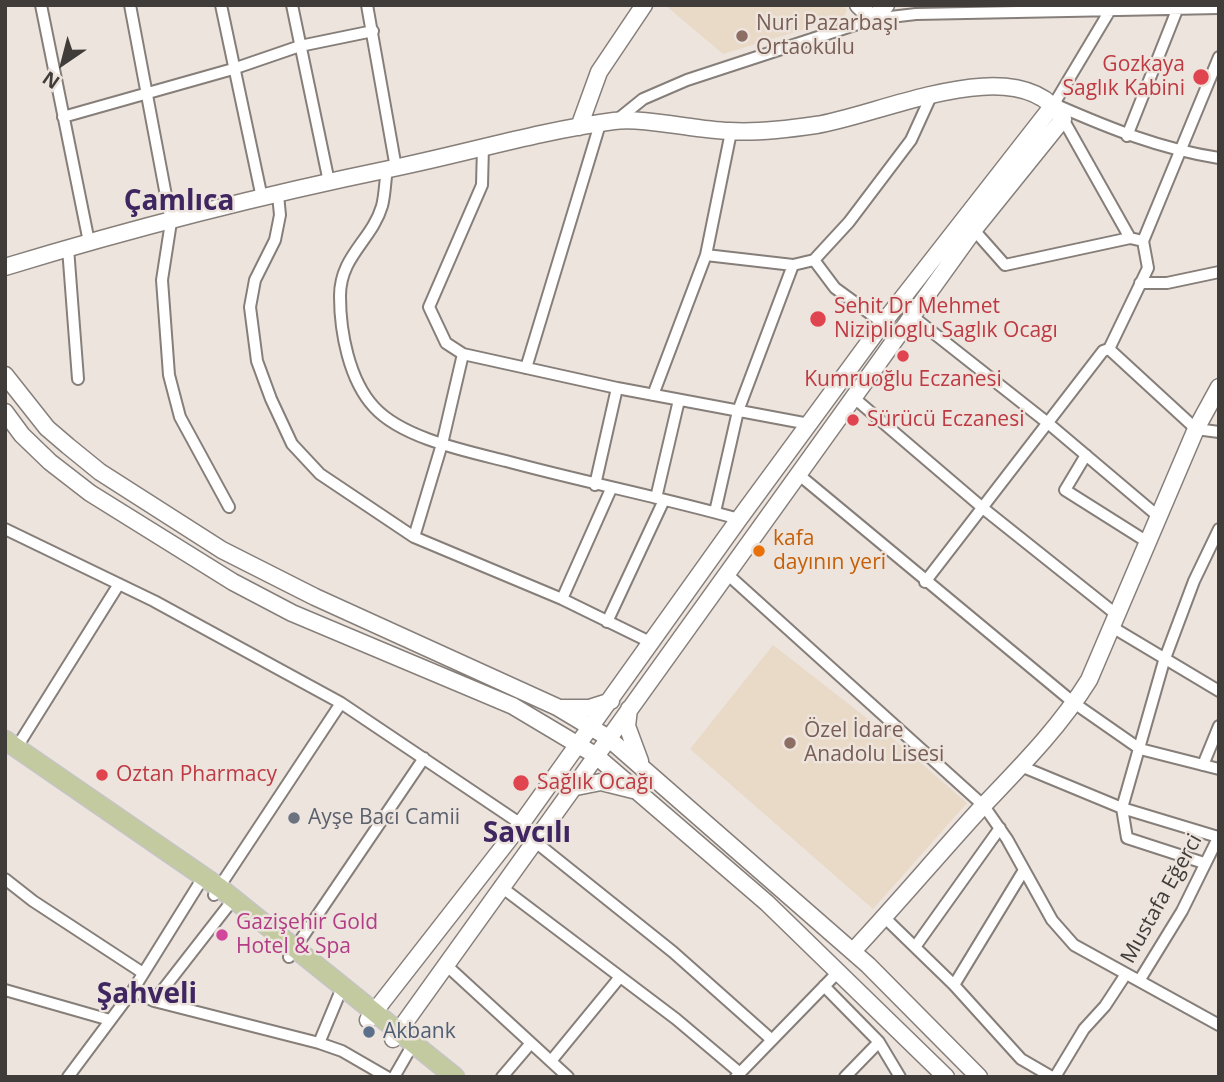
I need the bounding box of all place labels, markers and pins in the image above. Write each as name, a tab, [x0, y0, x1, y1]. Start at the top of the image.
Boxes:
place label: Nuri Pazarbaşı Ortaokulu	[756, 11, 898, 61]
marker: Nuri Pazarbaşı Ortaokulu	[734, 28, 750, 44]
place label: Gozkaya Saglık Kabini	[1062, 52, 1185, 102]
marker: Gozkaya Saglık Kabini	[1191, 67, 1211, 87]
place label: Sehit Dr Mehmet Niziplioglu Saglık Ocagı	[834, 294, 1058, 344]
marker: Sehit Dr Mehmet Niziplioglu Saglık Ocagı	[808, 309, 828, 329]
marker: Kumruoğlu Eczanesi	[895, 348, 911, 364]
place label: Kumruoğlu Eczanesi	[804, 367, 1002, 393]
place label: Sürücü Eczanesi	[867, 407, 1024, 433]
marker: Sürücü Eczanesi	[845, 412, 861, 428]
place label: kafa dayının yeri	[773, 526, 886, 576]
marker: kafa dayının yeri	[751, 543, 767, 559]
place label: Özel İdare Anadolu Lisesi	[804, 718, 944, 768]
marker: Özel İdare Anadolu Lisesi	[782, 735, 798, 751]
place label: Oztan Pharmacy	[116, 762, 277, 788]
marker: Oztan Pharmacy	[94, 767, 110, 783]
place label: Sağlık Ocağı	[537, 770, 653, 796]
marker: Sağlık Ocağı	[511, 773, 531, 793]
place label: Ayşe Bacı Camii	[308, 805, 460, 831]
marker: Ayşe Bacı Camii	[286, 810, 302, 826]
place label: Gazişehir Gold Hotel & Spa	[236, 910, 378, 960]
marker: Gazişehir Gold Hotel & Spa	[214, 927, 230, 943]
place label: Akbank	[383, 1019, 456, 1045]
marker: Akbank	[361, 1024, 377, 1040]

